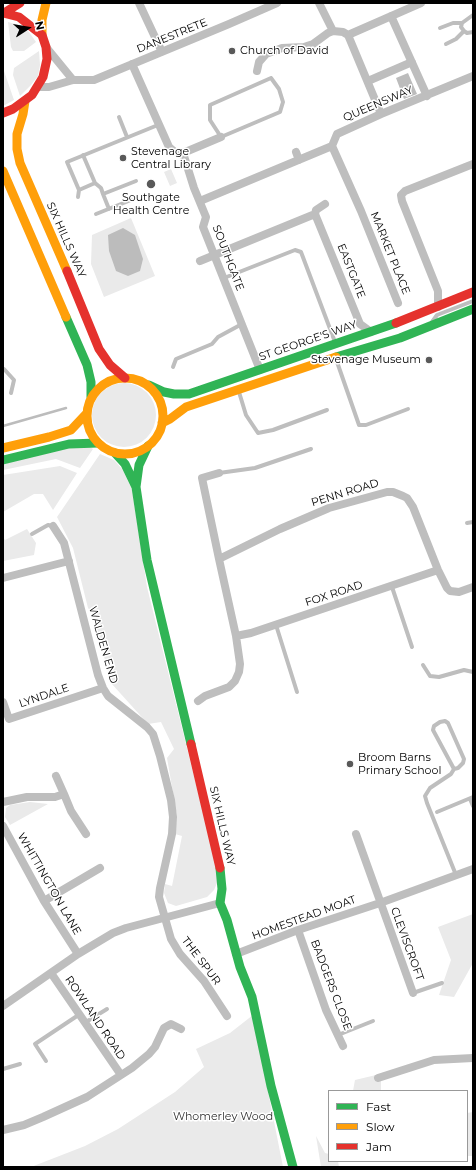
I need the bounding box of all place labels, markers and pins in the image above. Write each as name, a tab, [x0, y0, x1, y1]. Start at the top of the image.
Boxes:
place label: Church of David	[240, 44, 329, 58]
marker: Church of David	[227, 46, 237, 56]
place label: Stevenage Central Library	[131, 145, 211, 171]
marker: Stevenage Central Library	[118, 153, 128, 163]
marker: Southgate Health Centre	[145, 178, 157, 190]
place label: Southgate Health Centre	[113, 191, 189, 217]
place label: Stevenage Museum	[311, 353, 421, 367]
marker: Stevenage Museum	[424, 355, 434, 365]
place label: Broom Barns Primary School	[358, 751, 441, 777]
marker: Broom Barns Primary School	[345, 759, 355, 769]

